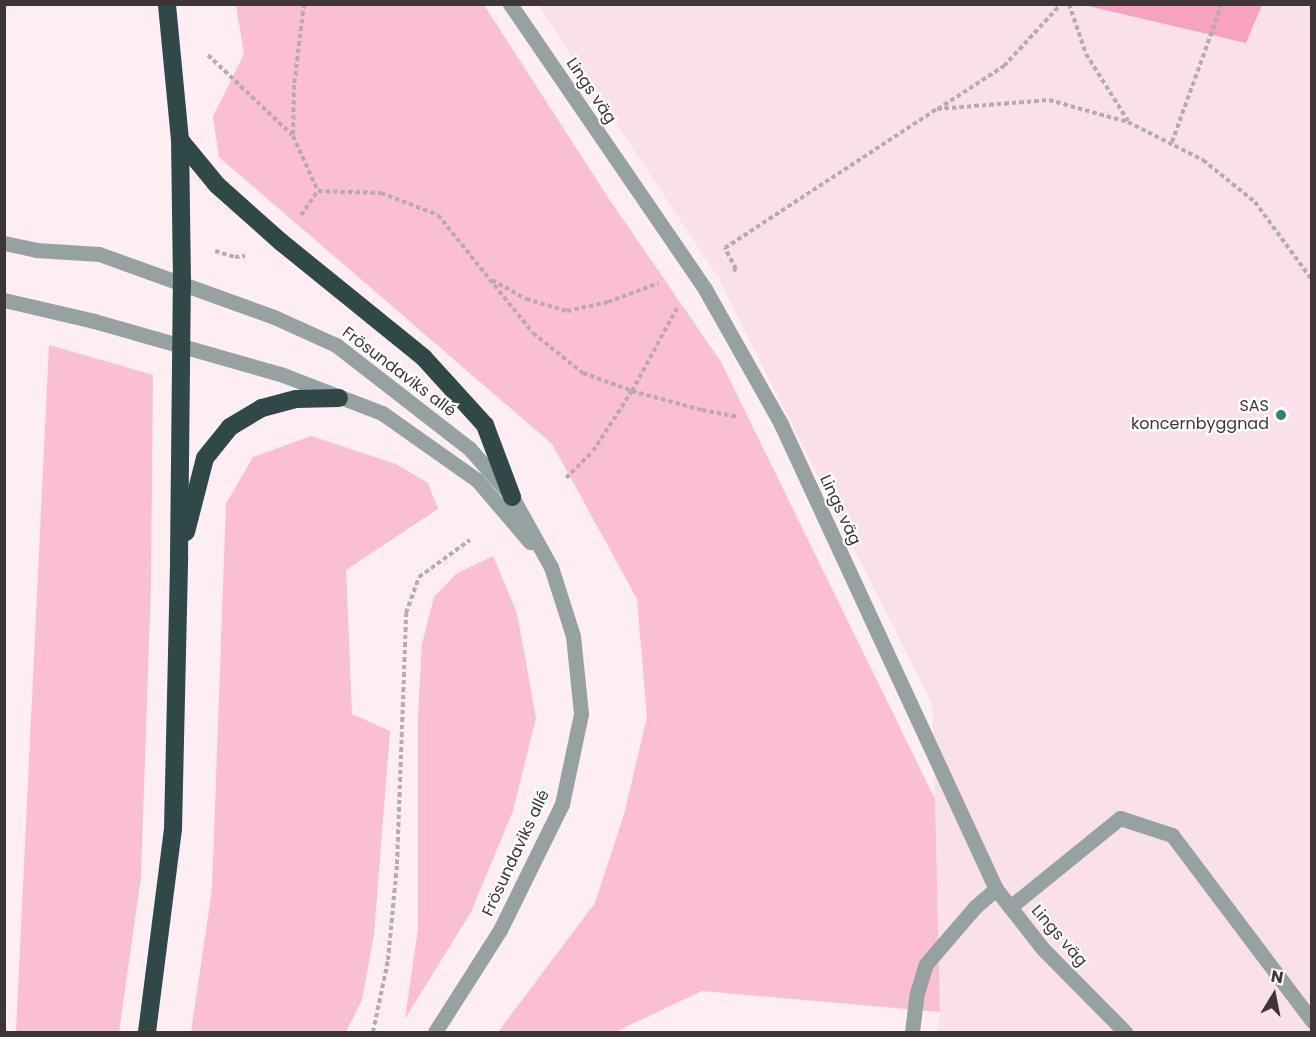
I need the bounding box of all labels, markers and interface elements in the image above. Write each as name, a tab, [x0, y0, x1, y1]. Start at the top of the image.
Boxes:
street label: Lings väg	[562, 54, 620, 128]
street label: Frösundaviks allé	[338, 323, 460, 421]
place label: SAS koncernbyggnad	[1131, 396, 1269, 434]
marker: SAS koncernbyggnad	[1274, 408, 1288, 422]
street label: Lings väg	[815, 472, 865, 548]
street label: Frösundaviks allé	[478, 787, 554, 919]
street label: Lings väg	[1027, 901, 1091, 971]
text: N	[1269, 964, 1285, 989]
north arrow	[1244, 965, 1304, 1025]

